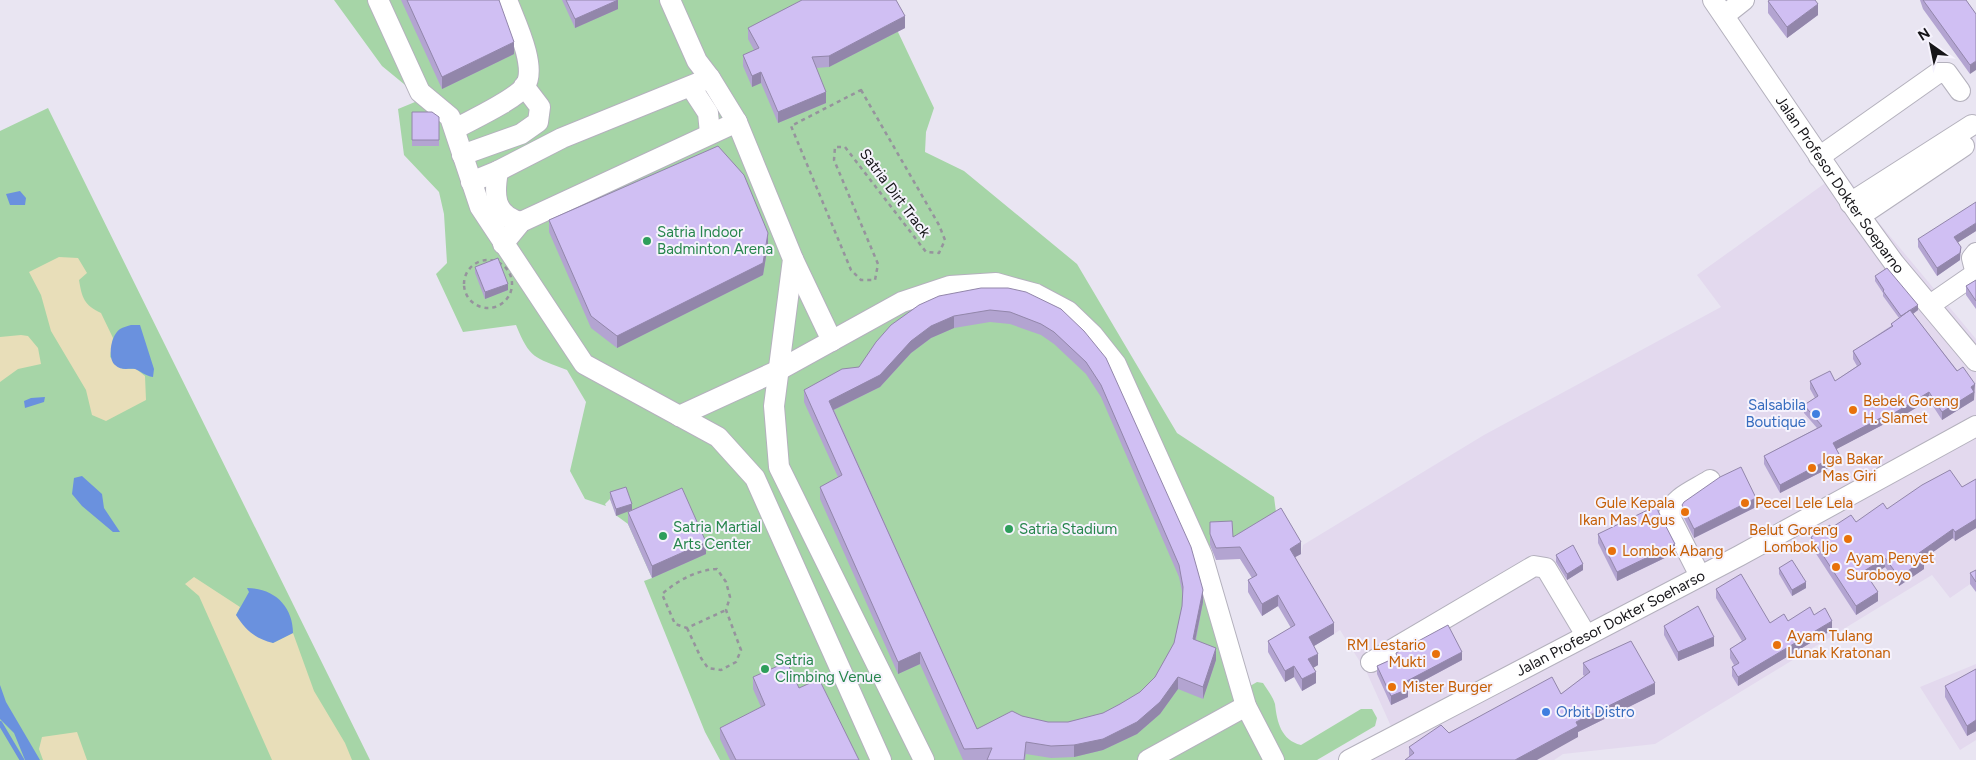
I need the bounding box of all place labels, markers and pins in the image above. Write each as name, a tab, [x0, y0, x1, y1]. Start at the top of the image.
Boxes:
place label: Satria Indoor Badminton Arena	[657, 223, 773, 258]
marker: Satria Indoor Badminton Arena	[641, 235, 653, 247]
place label: Bebek Goreng H. Slamet	[1863, 392, 1959, 427]
place label: Salsabila Boutique	[1745, 396, 1806, 431]
marker: Bebek Goreng H. Slamet	[1847, 404, 1859, 416]
marker: Salsabila Boutique	[1810, 408, 1822, 420]
place label: Iga Bakar Mas Giri	[1822, 450, 1883, 485]
marker: Iga Bakar Mas Giri	[1806, 462, 1818, 474]
place label: Gule Kepala Ikan Mas Agus	[1579, 494, 1675, 529]
place label: Pecel Lele Lela	[1755, 494, 1853, 512]
marker: Pecel Lele Lela	[1739, 497, 1751, 509]
marker: Gule Kepala Ikan Mas Agus	[1679, 506, 1691, 518]
place label: Satria Martial Arts Center	[673, 518, 761, 553]
place label: Satria Stadium	[1019, 520, 1117, 538]
place label: Belut Goreng Lombok Ijo	[1749, 521, 1838, 556]
marker: Satria Stadium	[1003, 523, 1015, 535]
marker: Satria Martial Arts Center	[657, 530, 669, 542]
marker: Belut Goreng Lombok Ijo	[1842, 533, 1854, 545]
place label: Lombok Abang	[1622, 542, 1724, 560]
marker: Lombok Abang	[1606, 545, 1618, 557]
place label: Ayam Penyet Suroboyo	[1846, 549, 1935, 584]
marker: Ayam Penyet Suroboyo	[1830, 561, 1842, 573]
place label: Ayam Tulang Lunak Kratonan	[1787, 627, 1891, 662]
place label: RM Lestario Mukti	[1347, 636, 1426, 671]
marker: Ayam Tulang Lunak Kratonan	[1771, 639, 1783, 651]
marker: RM Lestario Mukti	[1430, 648, 1442, 660]
place label: Satria Climbing Venue	[775, 651, 881, 686]
marker: Satria Climbing Venue	[759, 663, 771, 675]
place label: Mister Burger	[1402, 678, 1492, 696]
marker: Mister Burger	[1386, 681, 1398, 693]
place label: Orbit Distro	[1556, 703, 1635, 721]
marker: Orbit Distro	[1540, 706, 1552, 718]

